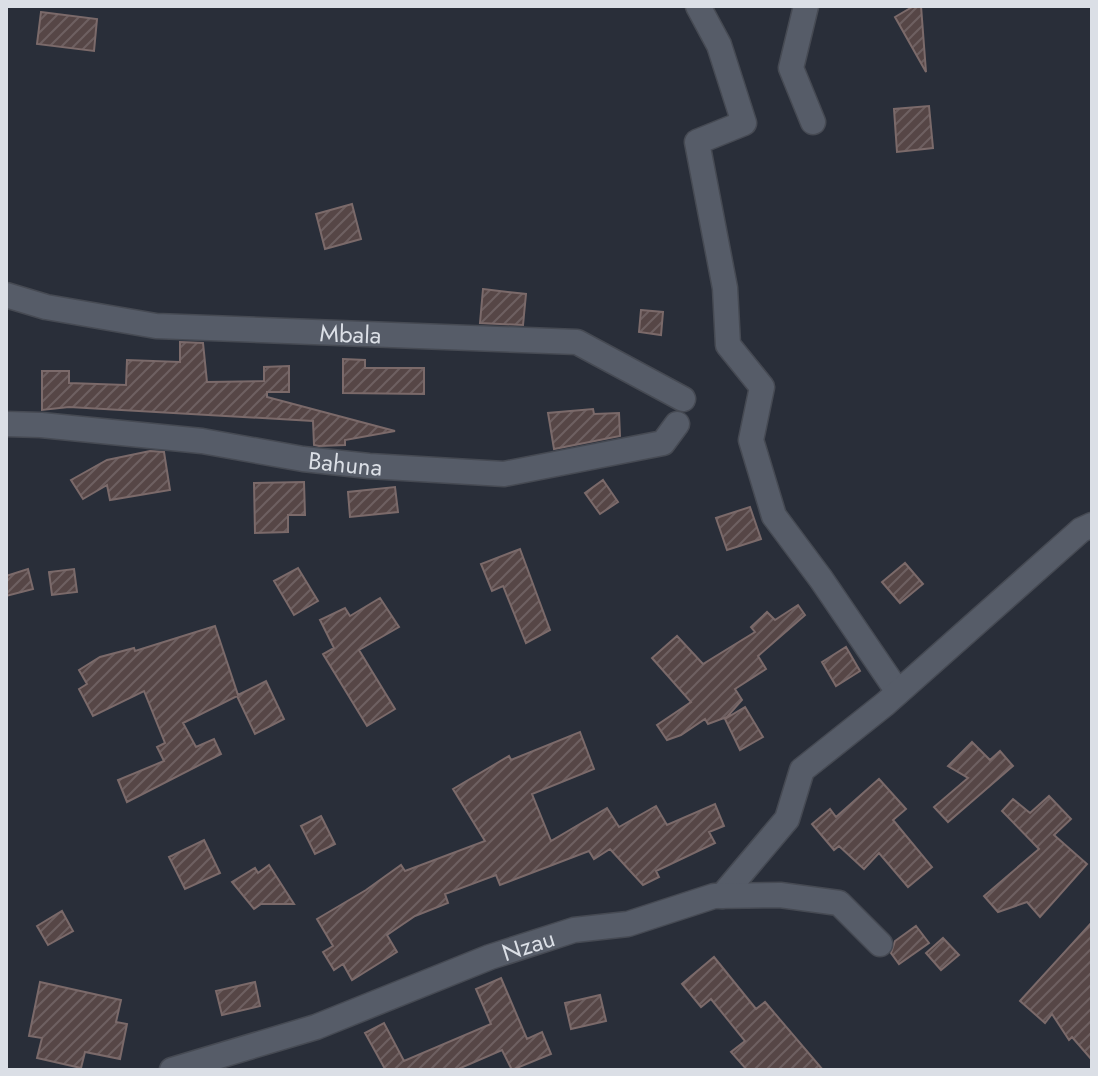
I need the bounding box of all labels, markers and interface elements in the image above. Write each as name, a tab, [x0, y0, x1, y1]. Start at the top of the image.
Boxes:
street label: Mbala	[319, 315, 382, 352]
street label: Bahuna	[307, 442, 383, 484]
street label: Nzau	[497, 920, 559, 970]

